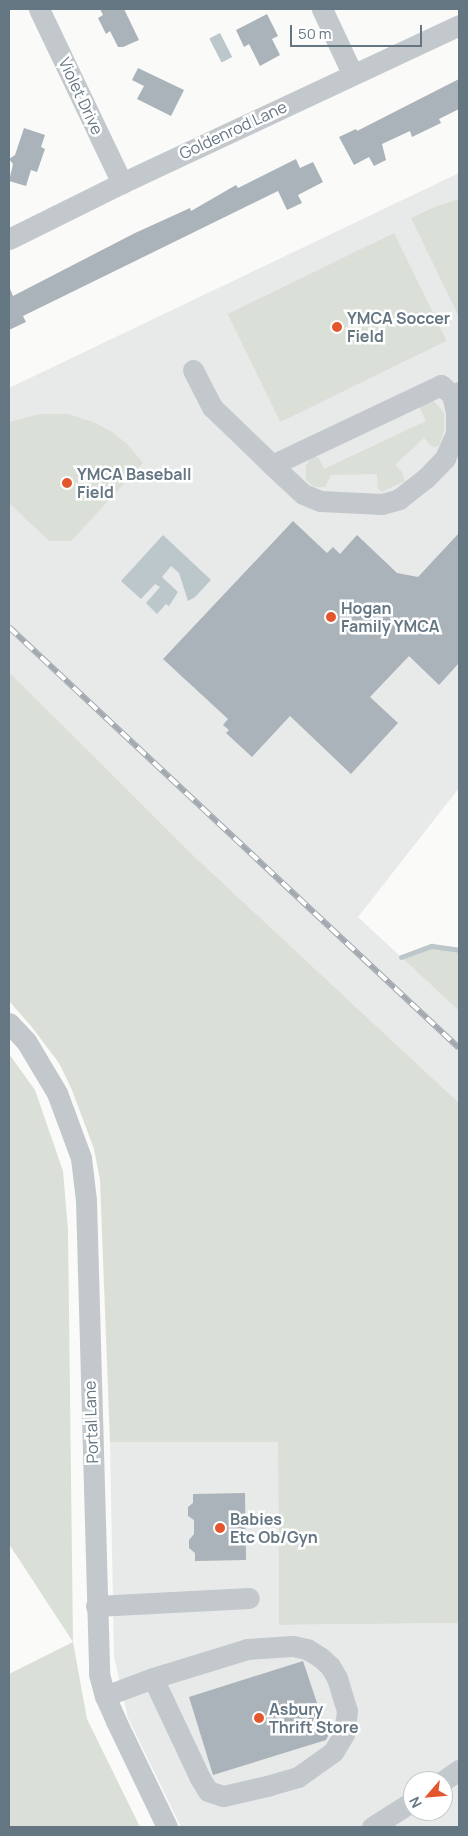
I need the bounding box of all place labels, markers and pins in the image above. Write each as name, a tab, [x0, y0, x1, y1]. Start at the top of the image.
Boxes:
place label: YMCA Soccer Field	[347, 308, 450, 346]
marker: YMCA Soccer Field	[331, 321, 343, 333]
place label: YMCA Baseball Field	[77, 464, 192, 502]
marker: YMCA Baseball Field	[61, 477, 73, 489]
place label: Hogan Family YMCA	[341, 598, 439, 636]
marker: Hogan Family YMCA	[325, 611, 337, 623]
place label: Babies Etc Ob/Gyn	[230, 1509, 318, 1547]
marker: Babies Etc Ob/Gyn	[214, 1522, 226, 1534]
place label: Asbury Thrift Store	[269, 1699, 359, 1737]
marker: Asbury Thrift Store	[253, 1712, 265, 1724]

